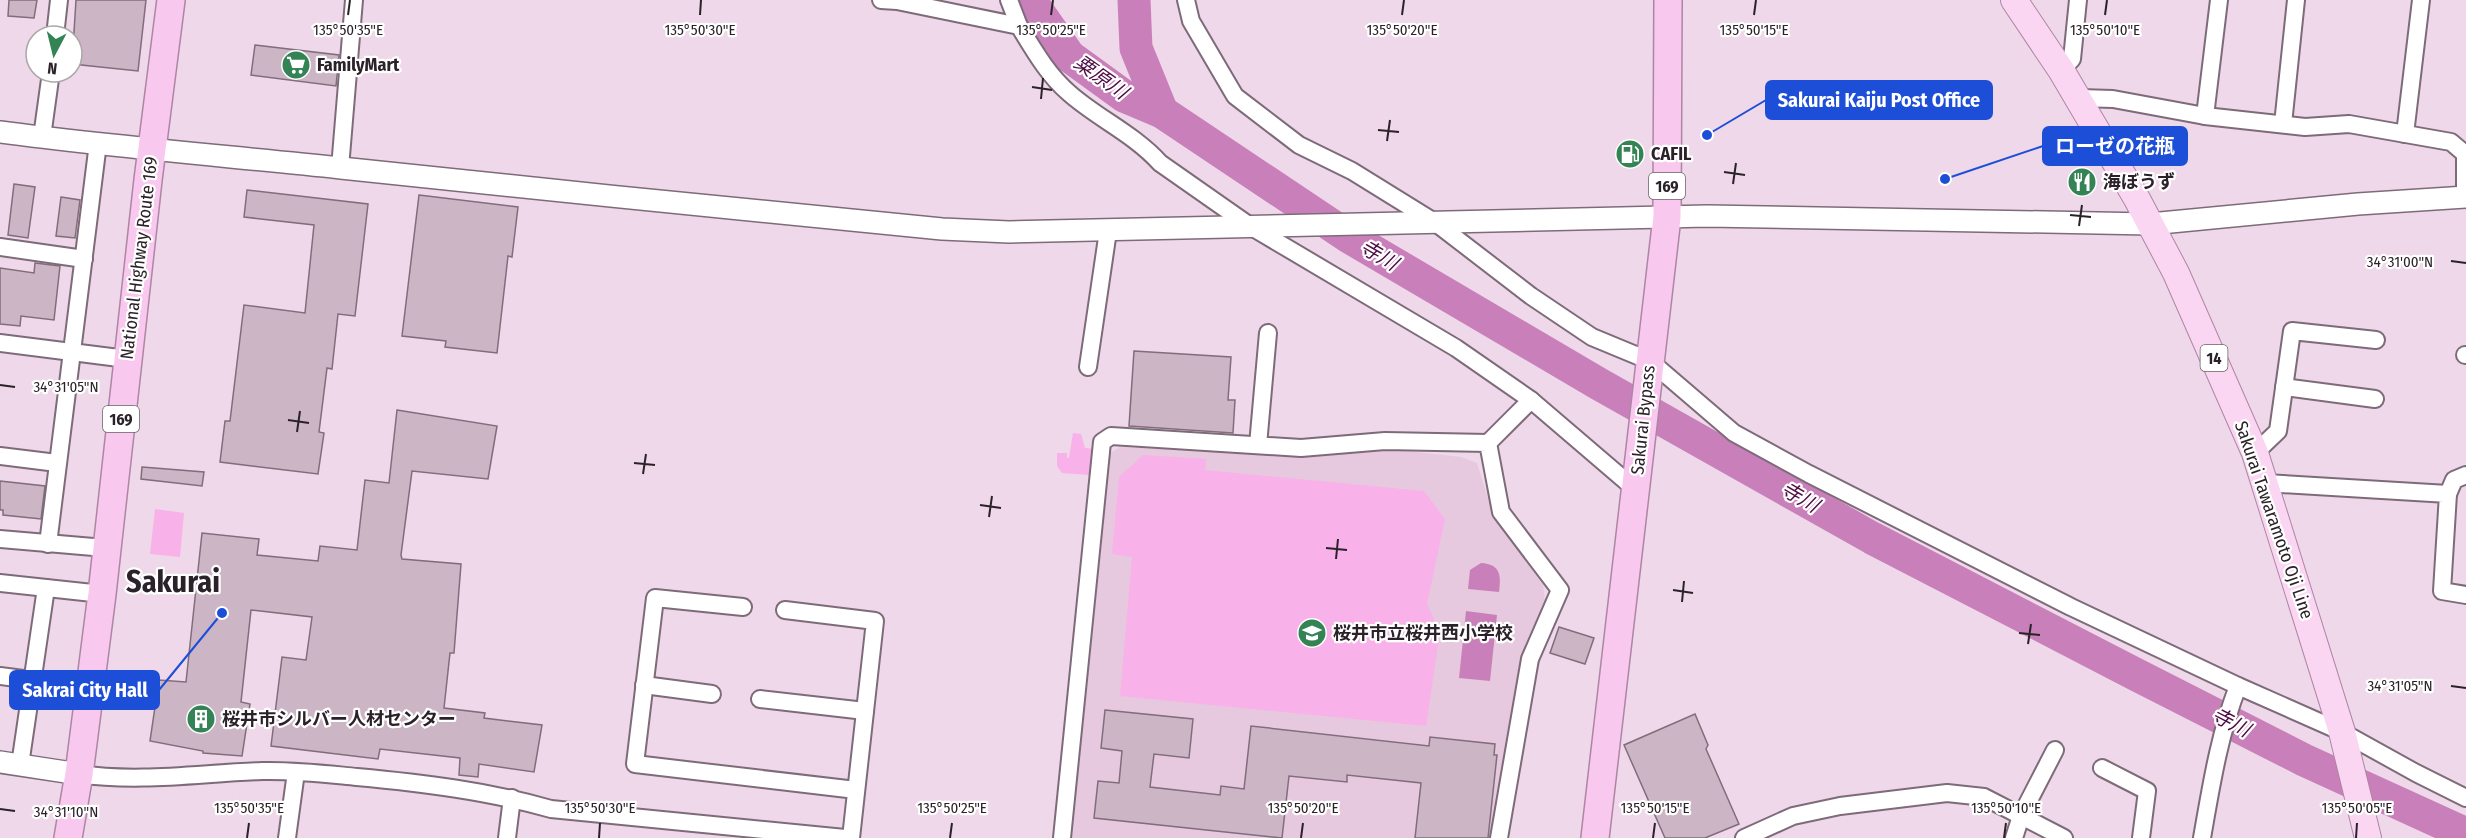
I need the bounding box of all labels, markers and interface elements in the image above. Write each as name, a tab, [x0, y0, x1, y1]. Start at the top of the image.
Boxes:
text: 135°50'35"E	[313, 21, 383, 39]
text: 135°50'30"E	[664, 21, 736, 39]
text: 135°50'25"E	[1016, 21, 1086, 39]
text: 135°50'20"E	[1367, 21, 1437, 39]
text: 135°50'15"E	[1720, 21, 1788, 39]
text: 135°50'10"E	[2070, 21, 2140, 39]
north arrow	[24, 24, 84, 84]
supermarket icon: FamilyMart	[280, 49, 312, 81]
water label: 粟原川	[1070, 50, 1134, 105]
place label: FamilyMart	[317, 54, 400, 76]
text: N	[46, 58, 58, 78]
callout: Sakurai Kaiju Post Office	[1766, 81, 1992, 119]
text: Sakurai Kaiju Post Office	[1778, 88, 1980, 112]
callout: ローゼの花瓶	[2043, 127, 2187, 165]
text: ローゼの花瓶	[2055, 134, 2175, 158]
fuel station icon: CAFIL	[1614, 138, 1646, 170]
place label: CAFIL	[1651, 143, 1692, 165]
street label: National Highway Route 169	[116, 155, 162, 361]
restaurant icon: 海ぼうず	[2066, 166, 2098, 198]
place label: 海ぼうず	[2103, 171, 2175, 193]
road number: 169	[1649, 173, 1685, 199]
water label: 寺川	[1356, 235, 1404, 276]
text: 34°31'00"N	[2367, 253, 2433, 271]
road number: 14	[2200, 345, 2228, 371]
street label: Sakurai Bypass	[1626, 364, 1660, 476]
text: 34°31'05"N	[33, 378, 99, 396]
road number: 169	[103, 406, 139, 432]
street label: Sakurai Tawaramoto Oji Line	[2230, 418, 2318, 622]
water label: 寺川	[1777, 477, 1825, 518]
district label: Sakurai	[126, 564, 220, 600]
school or university icon: 桜井市立桜井西小学校	[1296, 617, 1328, 649]
place label: 桜井市立桜井西小学校	[1333, 622, 1513, 644]
callout: Sakrai City Hall	[10, 671, 159, 709]
text: 34°31'05"N	[2367, 677, 2433, 695]
text: Sakrai City Hall	[22, 678, 148, 702]
water label: 寺川	[2208, 702, 2256, 743]
building icon: 桜井市シルバー人材センター	[185, 703, 217, 735]
place label: 桜井市シルバー人材センター	[222, 708, 456, 730]
text: 135°50'35"E	[214, 799, 284, 817]
text: 135°50'30"E	[564, 799, 636, 817]
text: 135°50'25"E	[917, 799, 987, 817]
text: 135°50'20"E	[1268, 799, 1338, 817]
text: 135°50'15"E	[1621, 799, 1689, 817]
text: 135°50'10"E	[1971, 799, 2041, 817]
text: 135°50'05"E	[2322, 799, 2392, 817]
text: 34°31'10"N	[34, 803, 98, 821]

